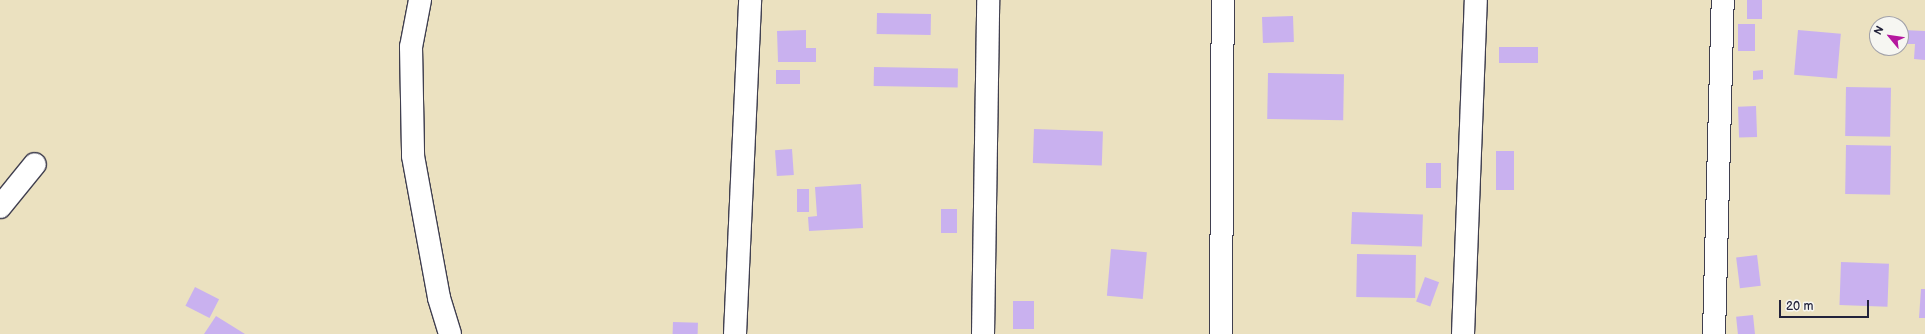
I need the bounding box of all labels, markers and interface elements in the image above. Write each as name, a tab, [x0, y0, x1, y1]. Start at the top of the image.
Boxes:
north arrow	[1869, 16, 1909, 56]
text: N	[1871, 24, 1887, 37]
scale bar	[1781, 292, 1871, 318]
text: 20 m	[1786, 299, 1813, 314]

